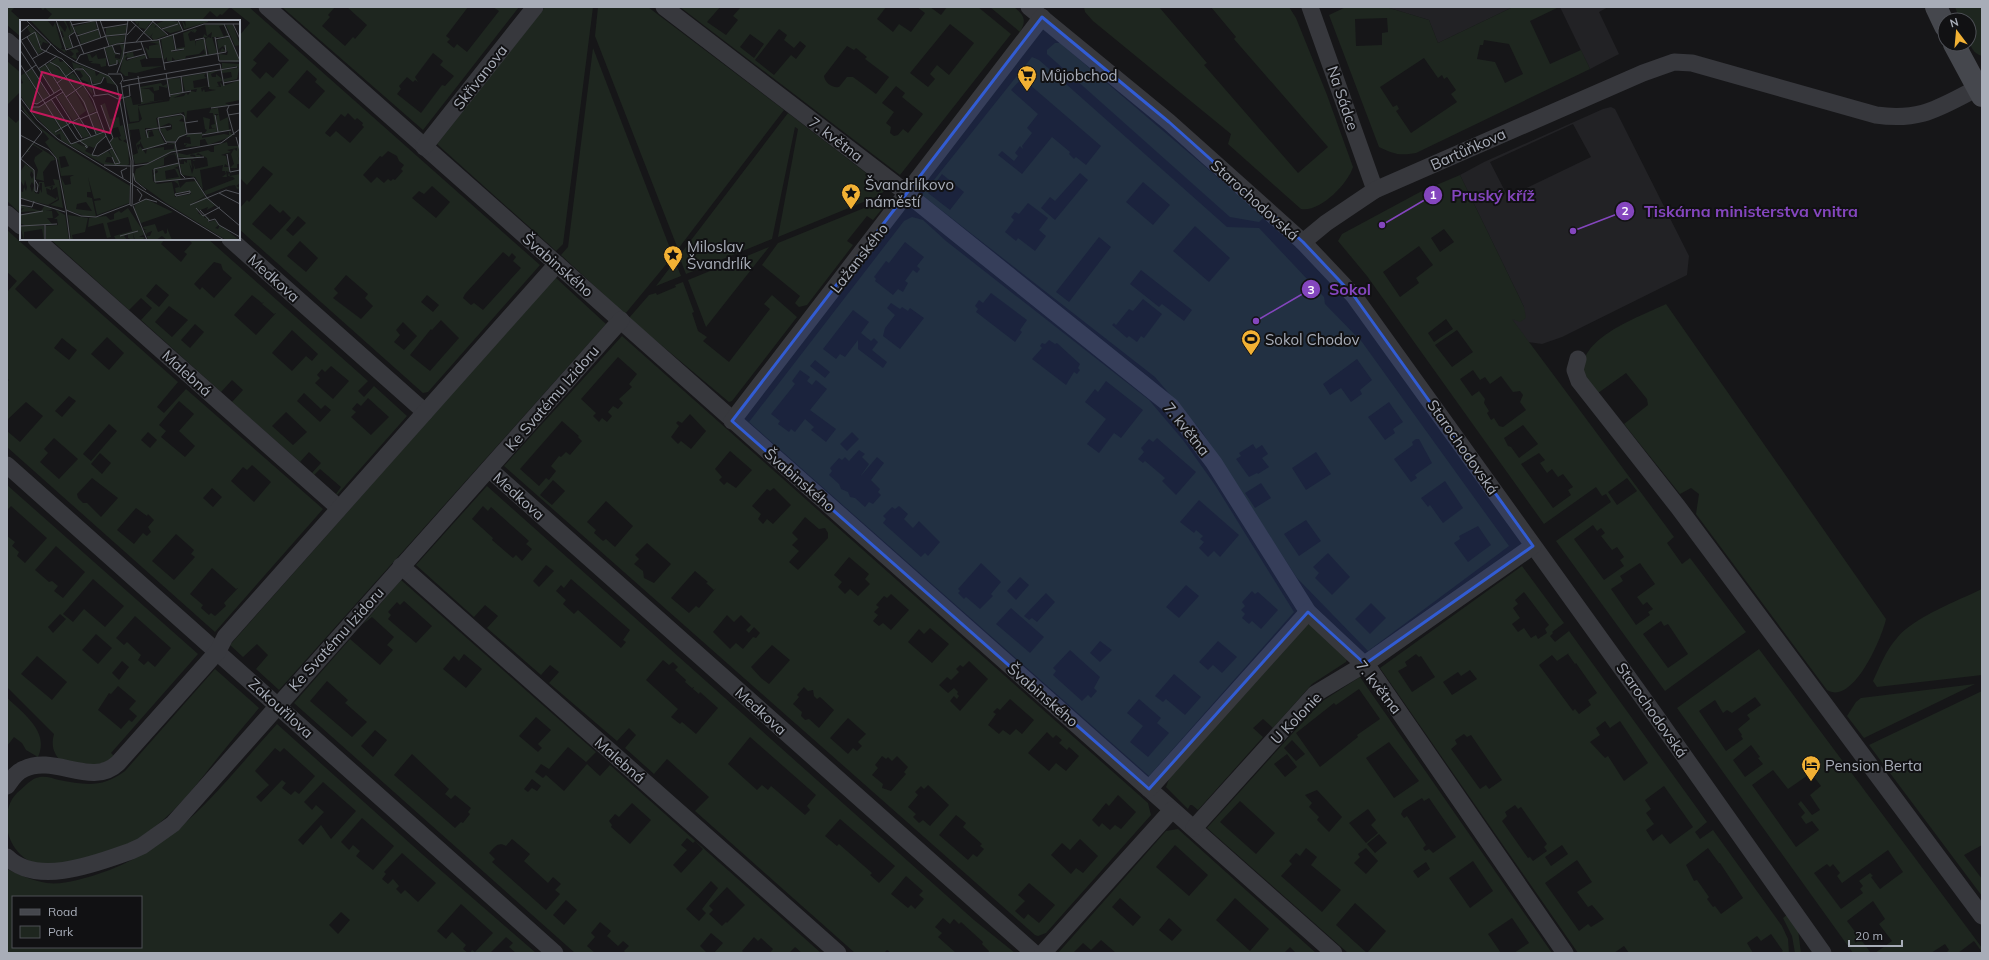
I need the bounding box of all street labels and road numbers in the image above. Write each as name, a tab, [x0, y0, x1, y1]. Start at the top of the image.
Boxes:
street label: Skřivanova	[449, 41, 511, 113]
street label: Na Sádce	[1323, 63, 1363, 133]
street label: 7. května	[805, 112, 867, 166]
street label: Bartůňkova	[1427, 124, 1509, 174]
street label: Starochodovská	[1207, 156, 1303, 244]
street label: Lažanského	[826, 219, 892, 297]
street label: Švabinského	[519, 229, 597, 301]
street label: Medkova	[244, 250, 304, 306]
street label: Ke Svatému Izidoru	[501, 341, 603, 455]
street label: Malebná	[158, 346, 216, 400]
street label: Starochodovská	[1423, 396, 1503, 498]
street label: 7. května	[1160, 399, 1214, 459]
street label: Švabinského	[761, 444, 839, 516]
street label: Medkova	[489, 468, 549, 524]
street label: Ke Svatému Izidoru	[284, 583, 388, 695]
street label: 7. května	[1352, 656, 1406, 718]
street label: Švabinského	[1004, 659, 1082, 731]
street label: Starochodovská	[1612, 659, 1692, 761]
street label: Zakouřilova	[245, 674, 317, 742]
street label: Medkova	[731, 683, 791, 739]
street label: U Kolonie	[1266, 688, 1326, 748]
street label: Malebná	[591, 733, 649, 787]

